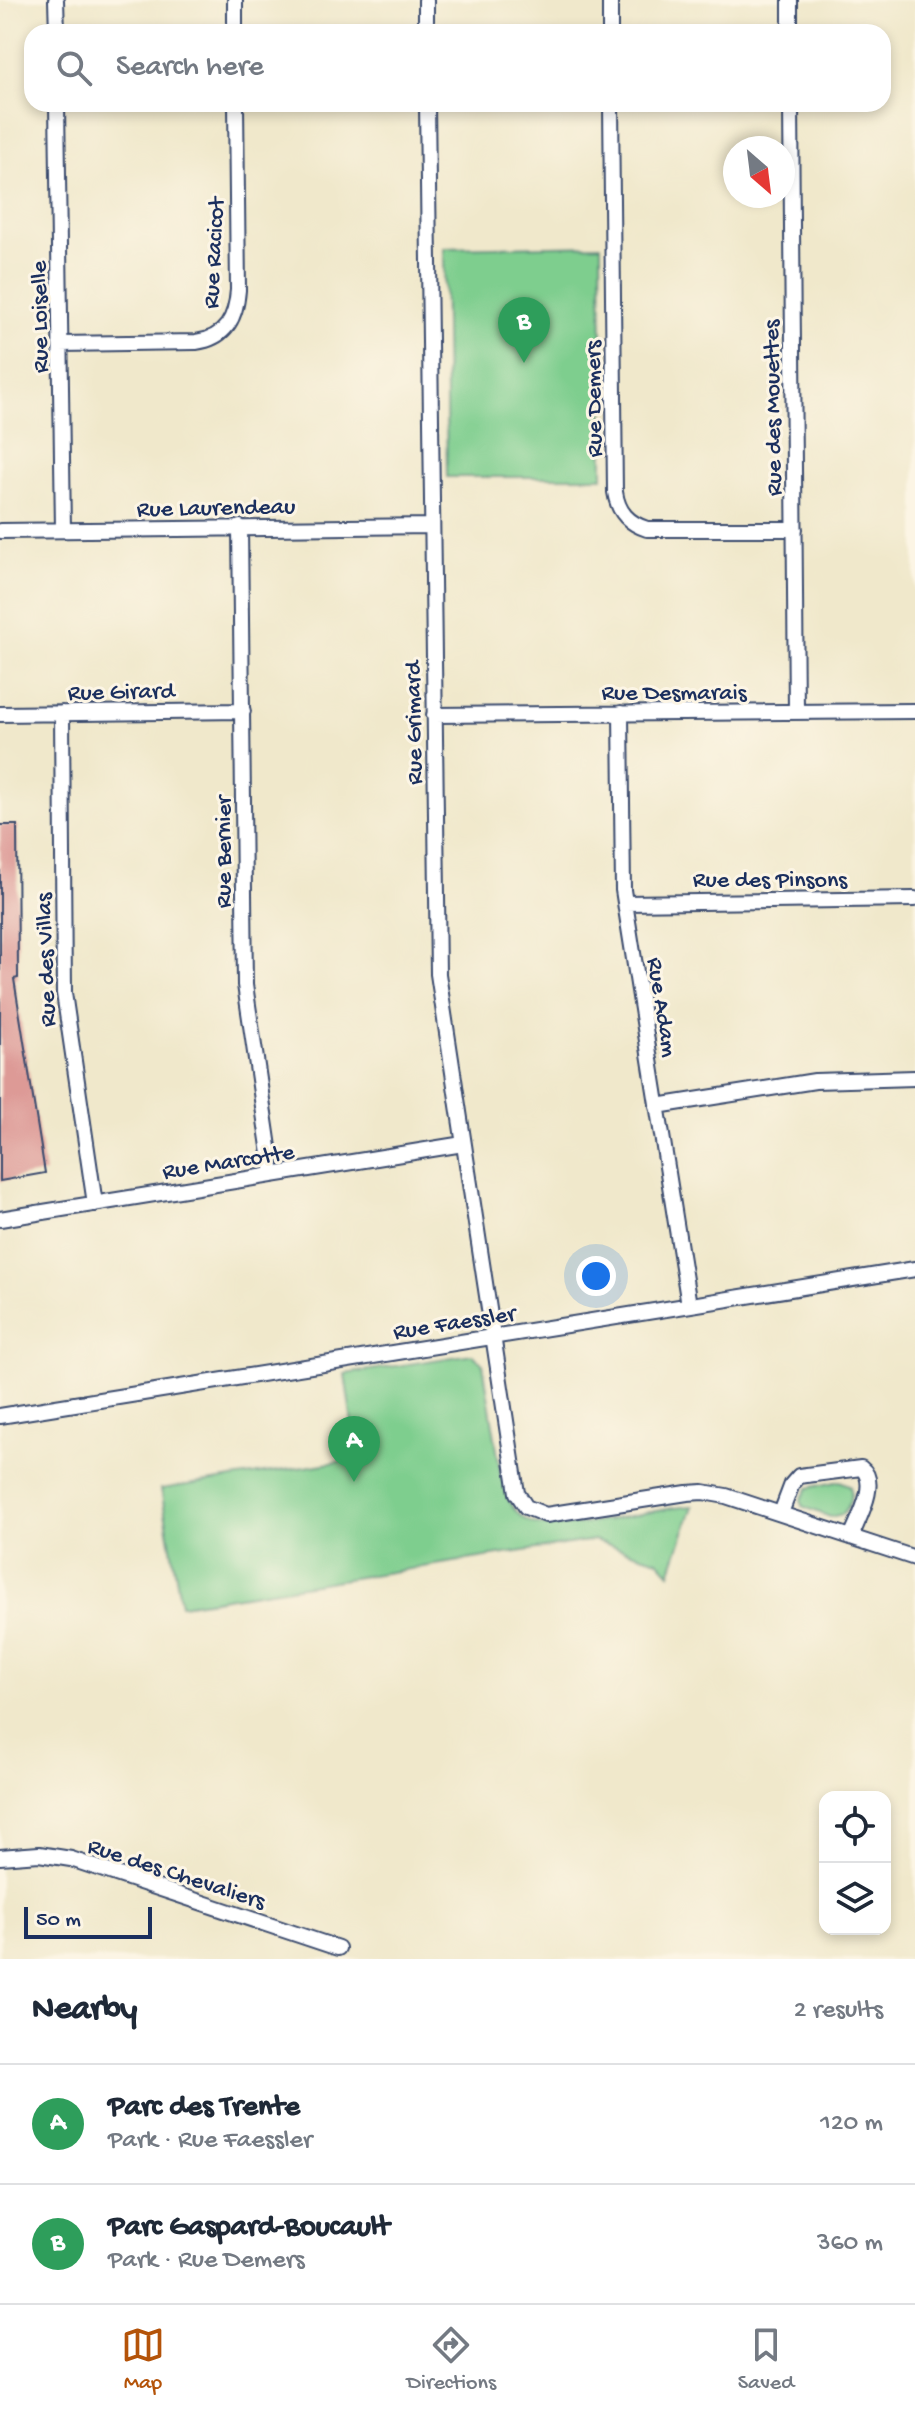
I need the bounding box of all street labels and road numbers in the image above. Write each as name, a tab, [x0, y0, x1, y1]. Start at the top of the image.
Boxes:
street label: Rue Racicot	[198, 195, 233, 310]
street label: Rue Loiselle	[26, 260, 57, 373]
street label: Rue des Mouettes	[758, 318, 791, 496]
street label: Rue Demers	[580, 339, 611, 458]
street label: Rue Laurendeau	[137, 494, 296, 525]
street label: Rue Grimard	[400, 659, 431, 785]
street label: Rue Girard	[67, 678, 177, 709]
street label: Rue Desmarais	[602, 680, 748, 709]
street label: Rue Bernier	[211, 793, 240, 908]
street label: Rue des Pinsons	[693, 867, 848, 896]
street label: Rue des Villas	[31, 891, 64, 1027]
street label: Rue Adam	[638, 956, 683, 1059]
street label: Rue Marcotte	[161, 1139, 297, 1188]
street label: Rue Faessler	[391, 1300, 520, 1348]
street label: Rue des Chevaliers	[83, 1833, 270, 1918]

